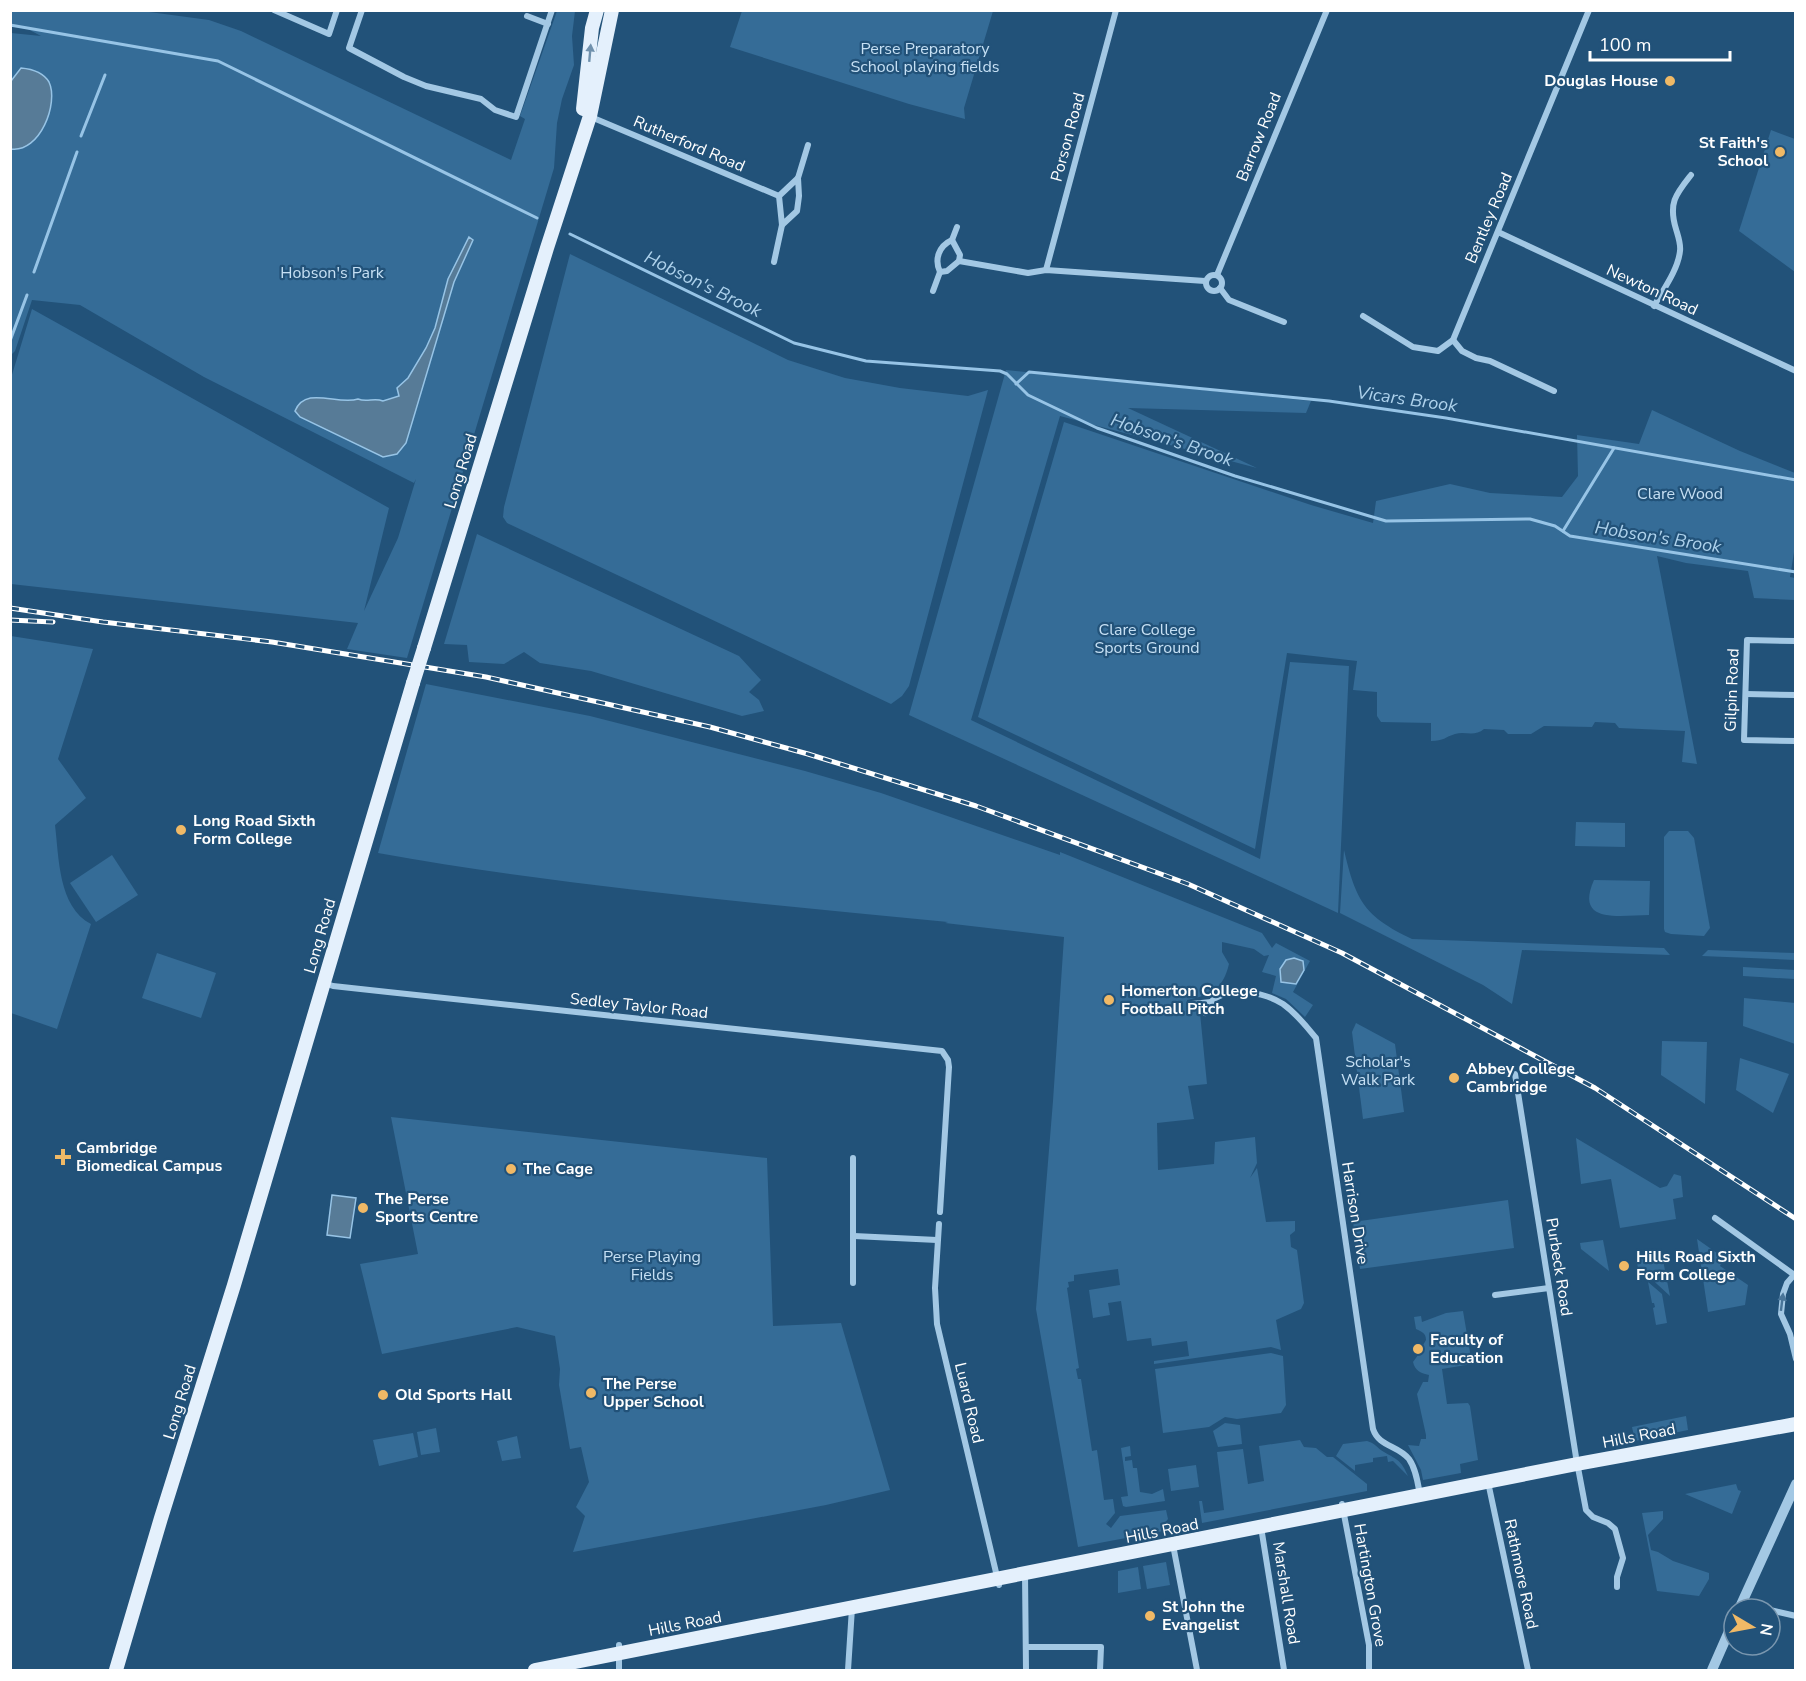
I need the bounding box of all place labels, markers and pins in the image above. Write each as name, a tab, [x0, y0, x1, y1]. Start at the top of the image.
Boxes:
place label: Douglas House	[1544, 70, 1658, 92]
marker: Douglas House	[1663, 74, 1677, 88]
place label: St Faith's School	[1699, 132, 1768, 172]
marker: St Faith's School	[1773, 145, 1787, 159]
place label: Long Road Sixth Form College	[193, 810, 316, 850]
marker: Long Road Sixth Form College	[174, 823, 188, 837]
place label: Homerton College Football Pitch	[1121, 980, 1258, 1020]
marker: Homerton College Football Pitch	[1102, 993, 1116, 1007]
place label: Abbey College Cambridge	[1466, 1058, 1575, 1098]
marker: Abbey College Cambridge	[1447, 1071, 1461, 1085]
place label: Cambridge Biomedical Campus	[76, 1137, 223, 1177]
marker: Cambridge Biomedical Campus	[54, 1148, 72, 1166]
place label: The Cage	[523, 1158, 593, 1180]
marker: The Cage	[504, 1162, 518, 1176]
place label: The Perse Sports Centre	[375, 1188, 479, 1228]
marker: The Perse Sports Centre	[356, 1201, 370, 1215]
place label: Hills Road Sixth Form College	[1636, 1246, 1756, 1286]
marker: Hills Road Sixth Form College	[1617, 1259, 1631, 1273]
place label: Faculty of Education	[1430, 1329, 1504, 1369]
marker: Faculty of Education	[1411, 1342, 1425, 1356]
place label: The Perse Upper School	[603, 1373, 704, 1413]
place label: Old Sports Hall	[395, 1384, 512, 1406]
marker: The Perse Upper School	[584, 1386, 598, 1400]
marker: Old Sports Hall	[376, 1388, 390, 1402]
place label: St John the Evangelist	[1162, 1596, 1245, 1636]
marker: St John the Evangelist	[1143, 1609, 1157, 1623]

